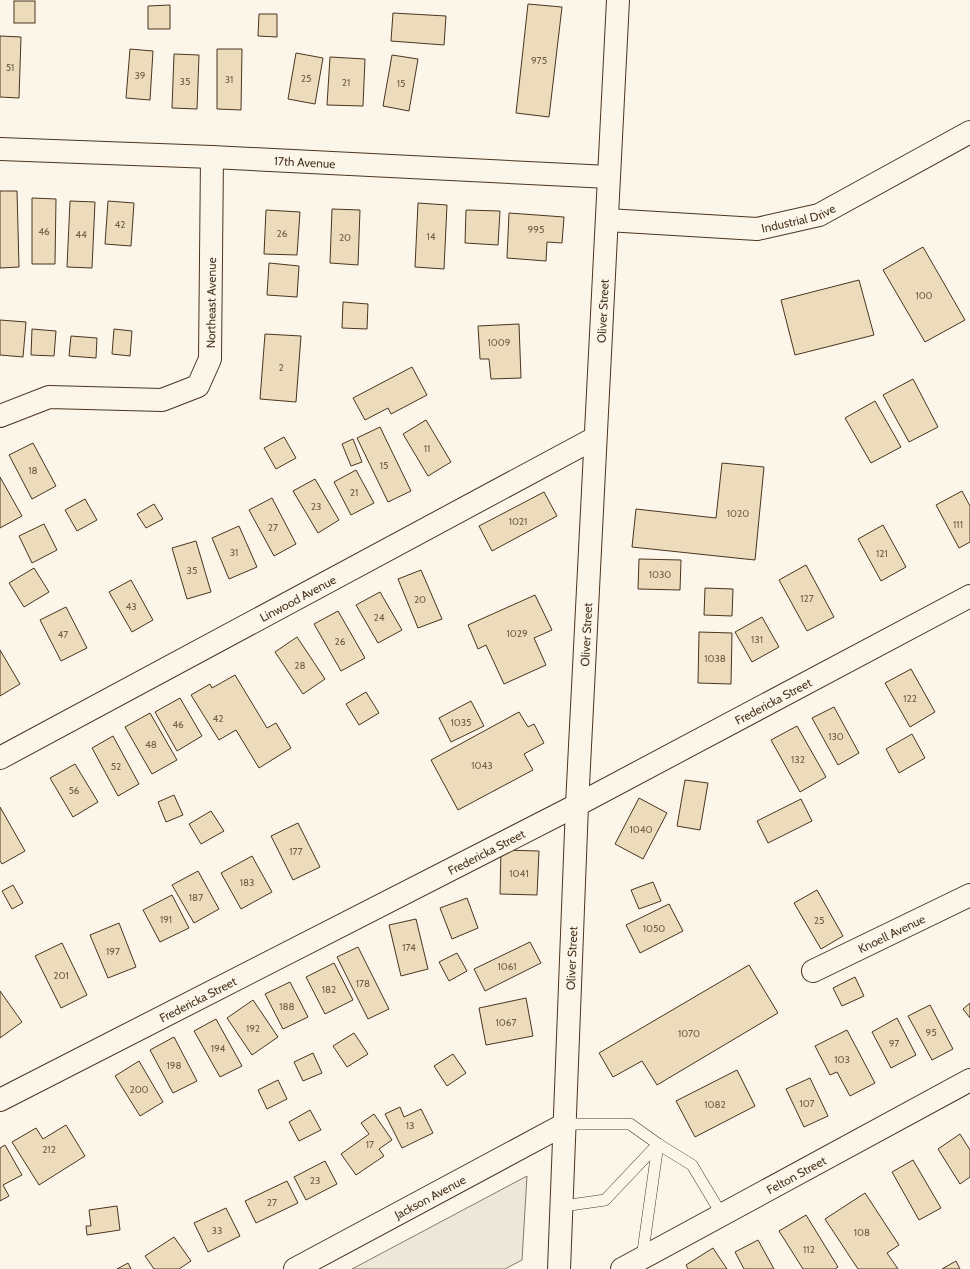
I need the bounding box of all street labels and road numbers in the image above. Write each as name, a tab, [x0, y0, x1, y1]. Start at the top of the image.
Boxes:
street label: 17th Avenue	[274, 153, 336, 171]
street label: Industrial Drive	[760, 200, 838, 235]
street label: Northeast Avenue	[203, 257, 219, 348]
street label: Oliver Street	[593, 279, 611, 343]
street label: Linwood Avenue	[257, 571, 338, 625]
street label: Oliver Street	[577, 602, 595, 667]
street label: Fredericka Street	[732, 674, 814, 727]
street label: Fredericka Street	[445, 825, 527, 877]
street label: Knoell Avenue	[855, 910, 927, 956]
street label: Oliver Street	[562, 926, 580, 990]
street label: Fredericka Street	[156, 973, 239, 1025]
street label: Felton Street	[764, 1152, 828, 1197]
street label: Jackson Avenue	[391, 1171, 468, 1222]

